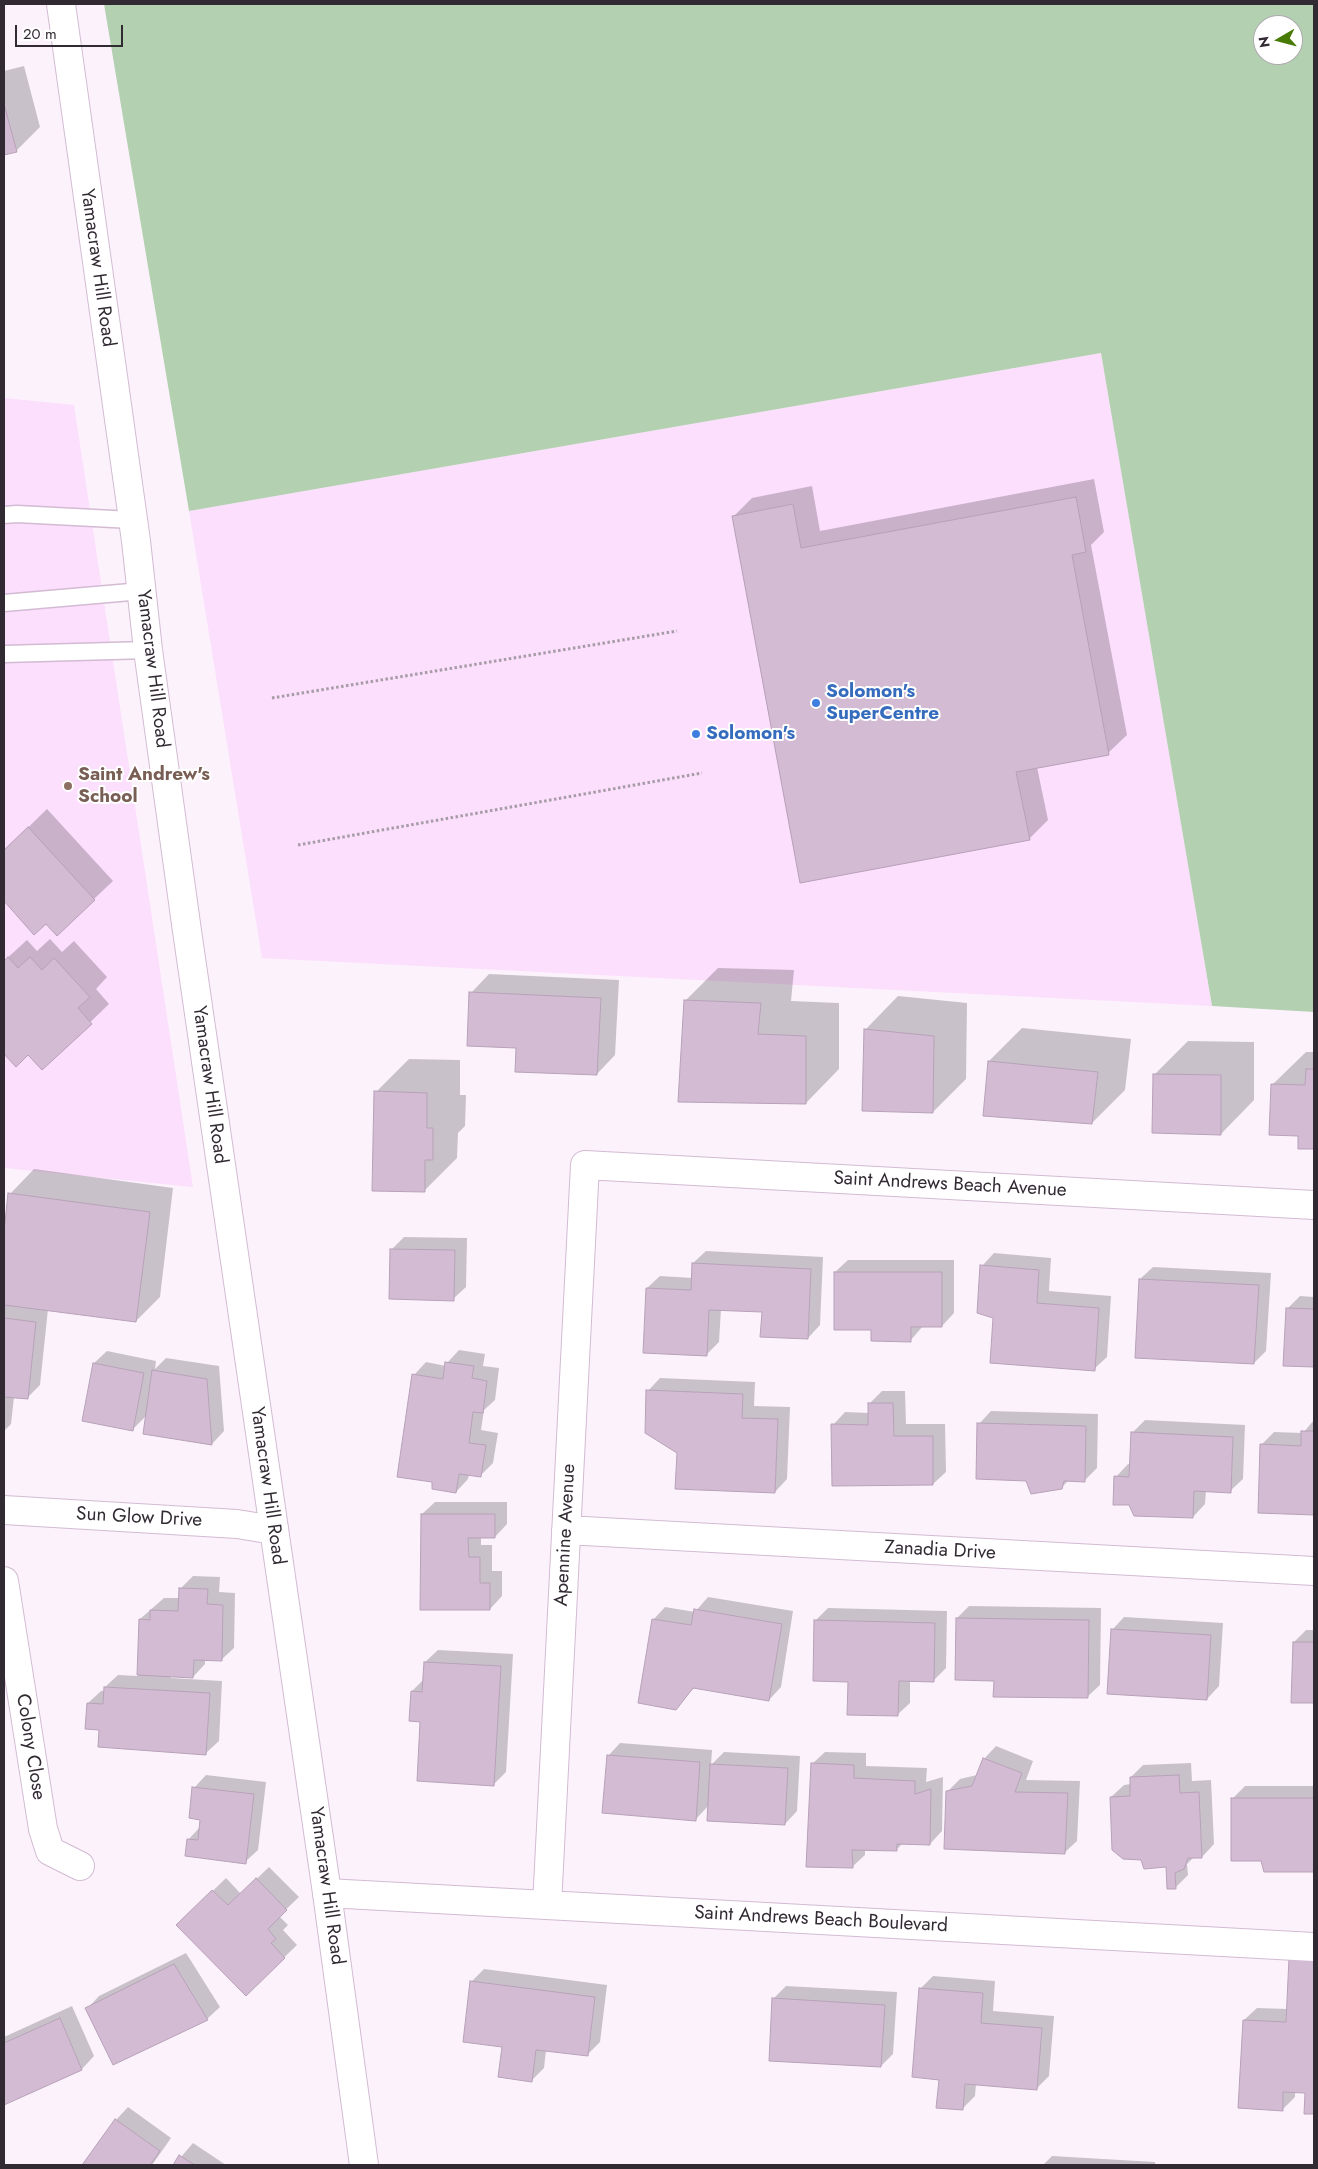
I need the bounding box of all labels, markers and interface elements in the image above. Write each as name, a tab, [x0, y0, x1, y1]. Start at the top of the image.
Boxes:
scale bar	[18, 15, 125, 47]
north arrow	[1253, 15, 1303, 65]
text: 20 m	[23, 23, 57, 45]
text: N	[1253, 35, 1275, 49]
street label: Yamacraw Hill Road	[75, 188, 119, 348]
street label: Yamacraw Hill Road	[131, 589, 173, 749]
place label: Solomon's SuperCentre	[826, 681, 939, 725]
marker: Solomon's SuperCentre	[810, 697, 822, 709]
place label: Solomon's	[706, 723, 795, 745]
marker: Solomon's	[690, 728, 702, 740]
place label: Saint Andrew's School	[78, 764, 210, 808]
marker: Saint Andrew's School	[62, 780, 74, 792]
street label: Yamacraw Hill Road	[187, 1005, 231, 1165]
street label: Saint Andrews Beach Avenue	[833, 1168, 1067, 1202]
street label: Yamacraw Hill Road	[245, 1406, 289, 1566]
street label: Apennine Avenue	[551, 1463, 581, 1607]
street label: Sun Glow Drive	[75, 1503, 203, 1533]
street label: Zanadia Drive	[884, 1537, 996, 1565]
street label: Colony Close	[10, 1692, 50, 1802]
street label: Yamacraw Hill Road	[304, 1806, 348, 1966]
street label: Saint Andrews Beach Boulevard	[694, 1902, 948, 1938]

